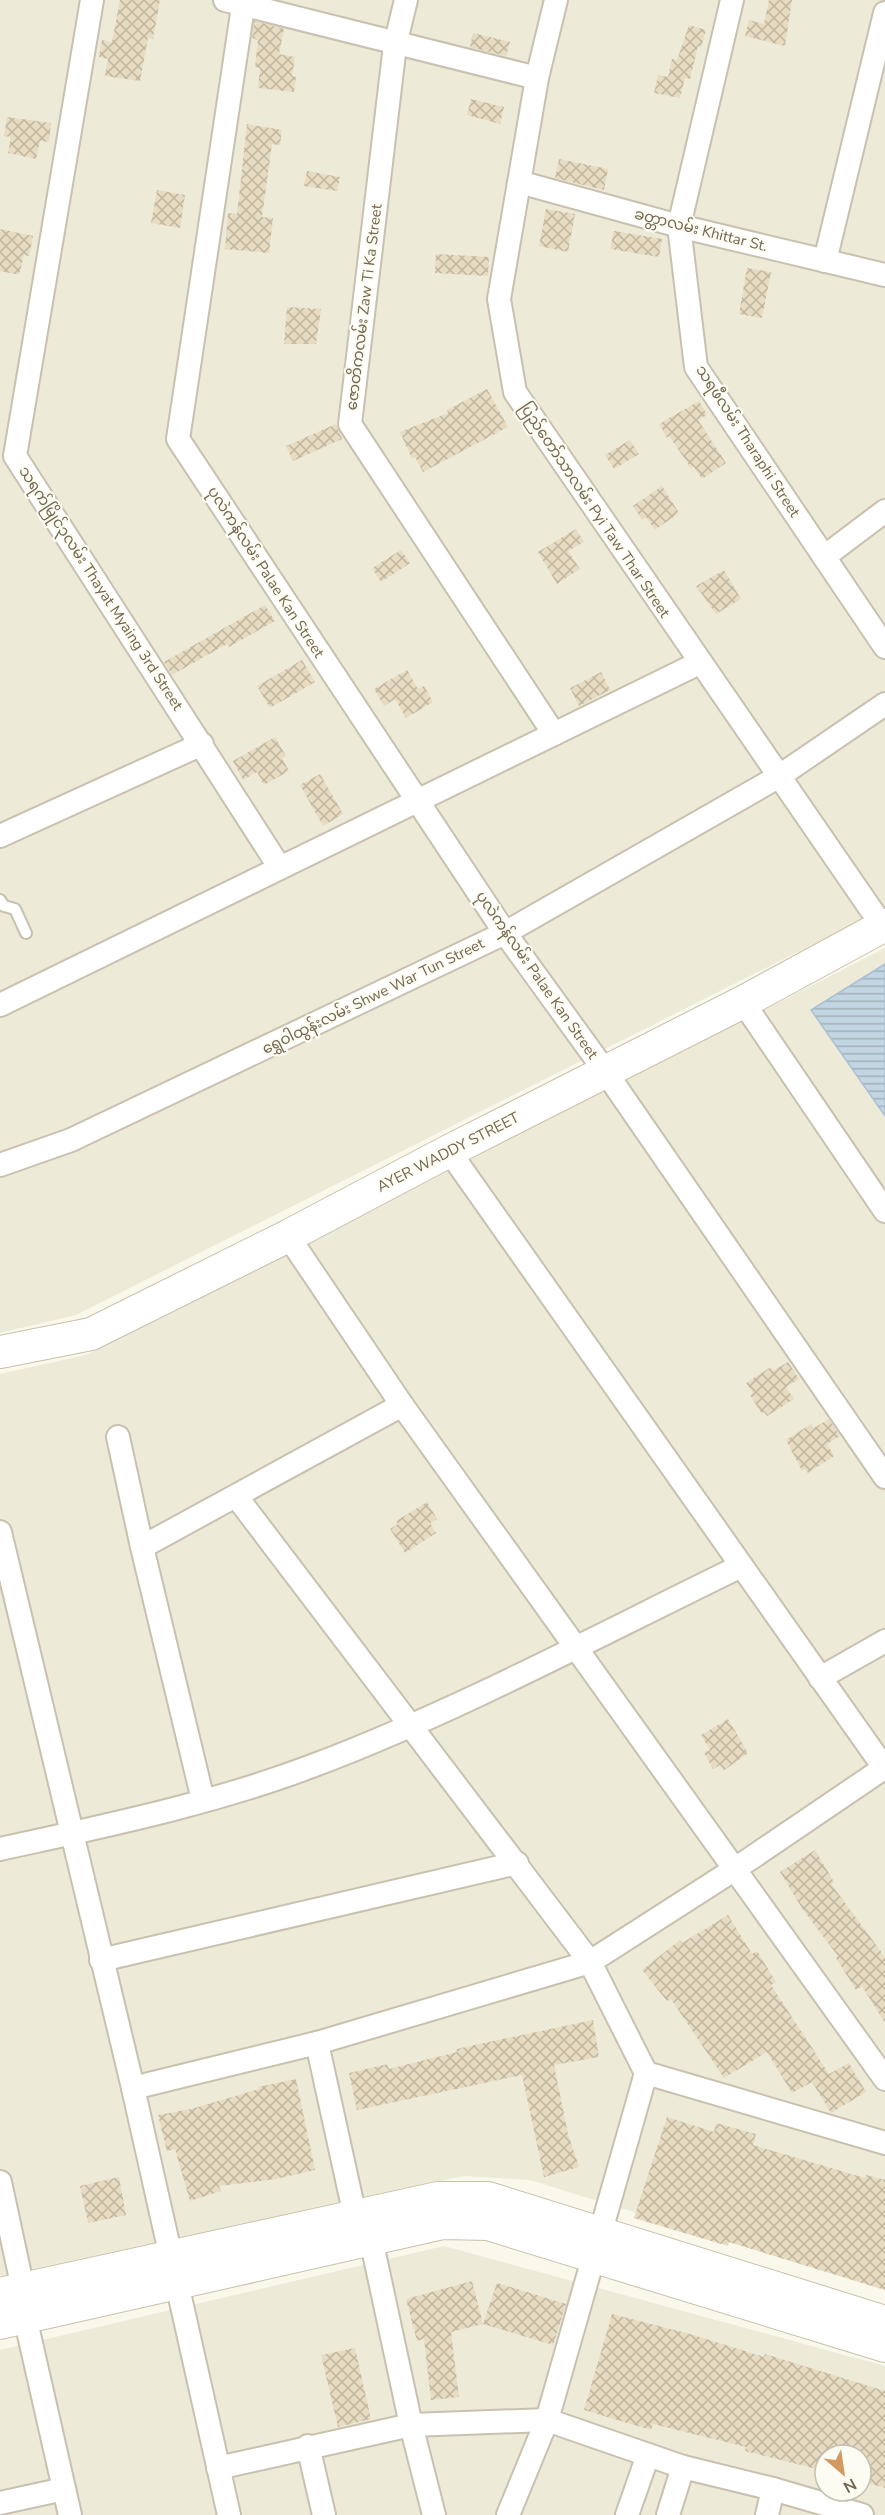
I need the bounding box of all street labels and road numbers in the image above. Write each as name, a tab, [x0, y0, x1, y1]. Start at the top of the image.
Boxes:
street label: ဇောတိကလမ်း Zaw Ti Ka Street	[341, 202, 387, 411]
street label: ခတ္တာလမ်း Khittar St.	[632, 204, 770, 258]
street label: သရဖီလမ်း Tharaphi Street	[690, 361, 805, 523]
street label: ပြည်တော်သာလမ်း Pyi Taw Thar Street	[514, 399, 675, 623]
street label: သရက်မြိုင်၃လမ်း Thayat Myaing 3rd Street	[13, 462, 188, 716]
street label: ပုလဲကန်လမ်း Palae Kan Street	[201, 482, 329, 663]
street label: ပုလဲကန်လမ်း Palae Kan Street	[470, 887, 603, 1065]
street label: ရွှေဝါထွန်းလမ်း Shwe War Tun Street	[259, 933, 489, 1060]
street label: AYER WADDY STREET	[373, 1107, 523, 1197]

